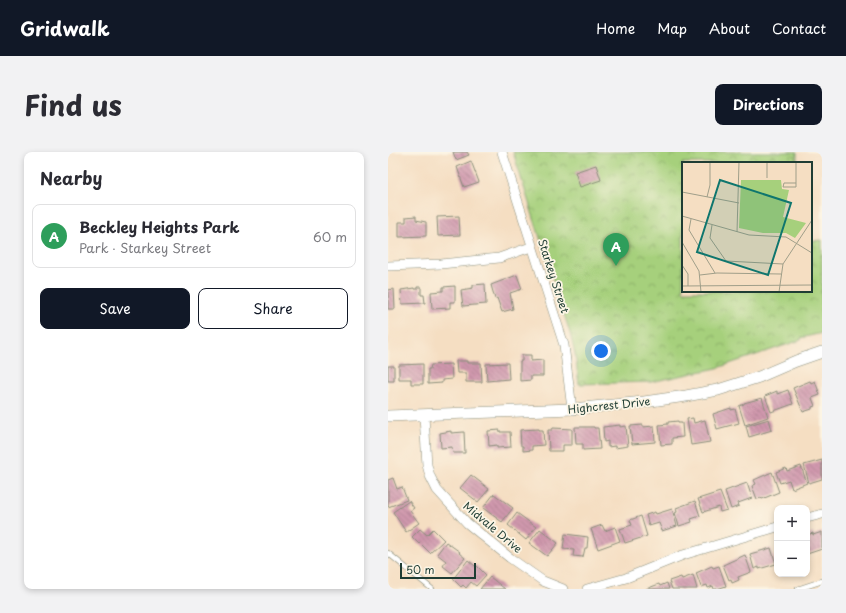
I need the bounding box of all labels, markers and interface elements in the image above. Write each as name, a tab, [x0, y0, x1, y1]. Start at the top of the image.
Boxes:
text: Gridwalk	[20, 14, 110, 42]
text: Home	[596, 18, 635, 39]
text: Map	[657, 18, 687, 39]
text: About	[709, 18, 750, 39]
text: Contact	[772, 18, 826, 39]
text: Find us	[24, 83, 122, 126]
button: Directions	[715, 84, 822, 125]
inset map	[682, 162, 812, 292]
text: Nearby	[40, 165, 102, 191]
text: Beckley Heights Park	[79, 215, 240, 238]
text: A	[49, 227, 59, 246]
text: 60 m	[313, 227, 347, 246]
pin: A	[603, 233, 629, 266]
street label: Starkey Street	[534, 237, 574, 316]
text: Park · Starkey Street	[79, 238, 211, 257]
button: Save	[40, 288, 190, 329]
button: Share	[198, 288, 348, 329]
your location	[591, 341, 611, 361]
street label: Highcrest Drive	[567, 392, 651, 418]
street label: Midvale Drive	[460, 497, 526, 557]
map controls	[774, 505, 810, 577]
button: +	[774, 505, 810, 541]
button: −	[774, 541, 810, 577]
scale bar	[400, 561, 476, 580]
text: 50 m	[406, 561, 435, 578]

